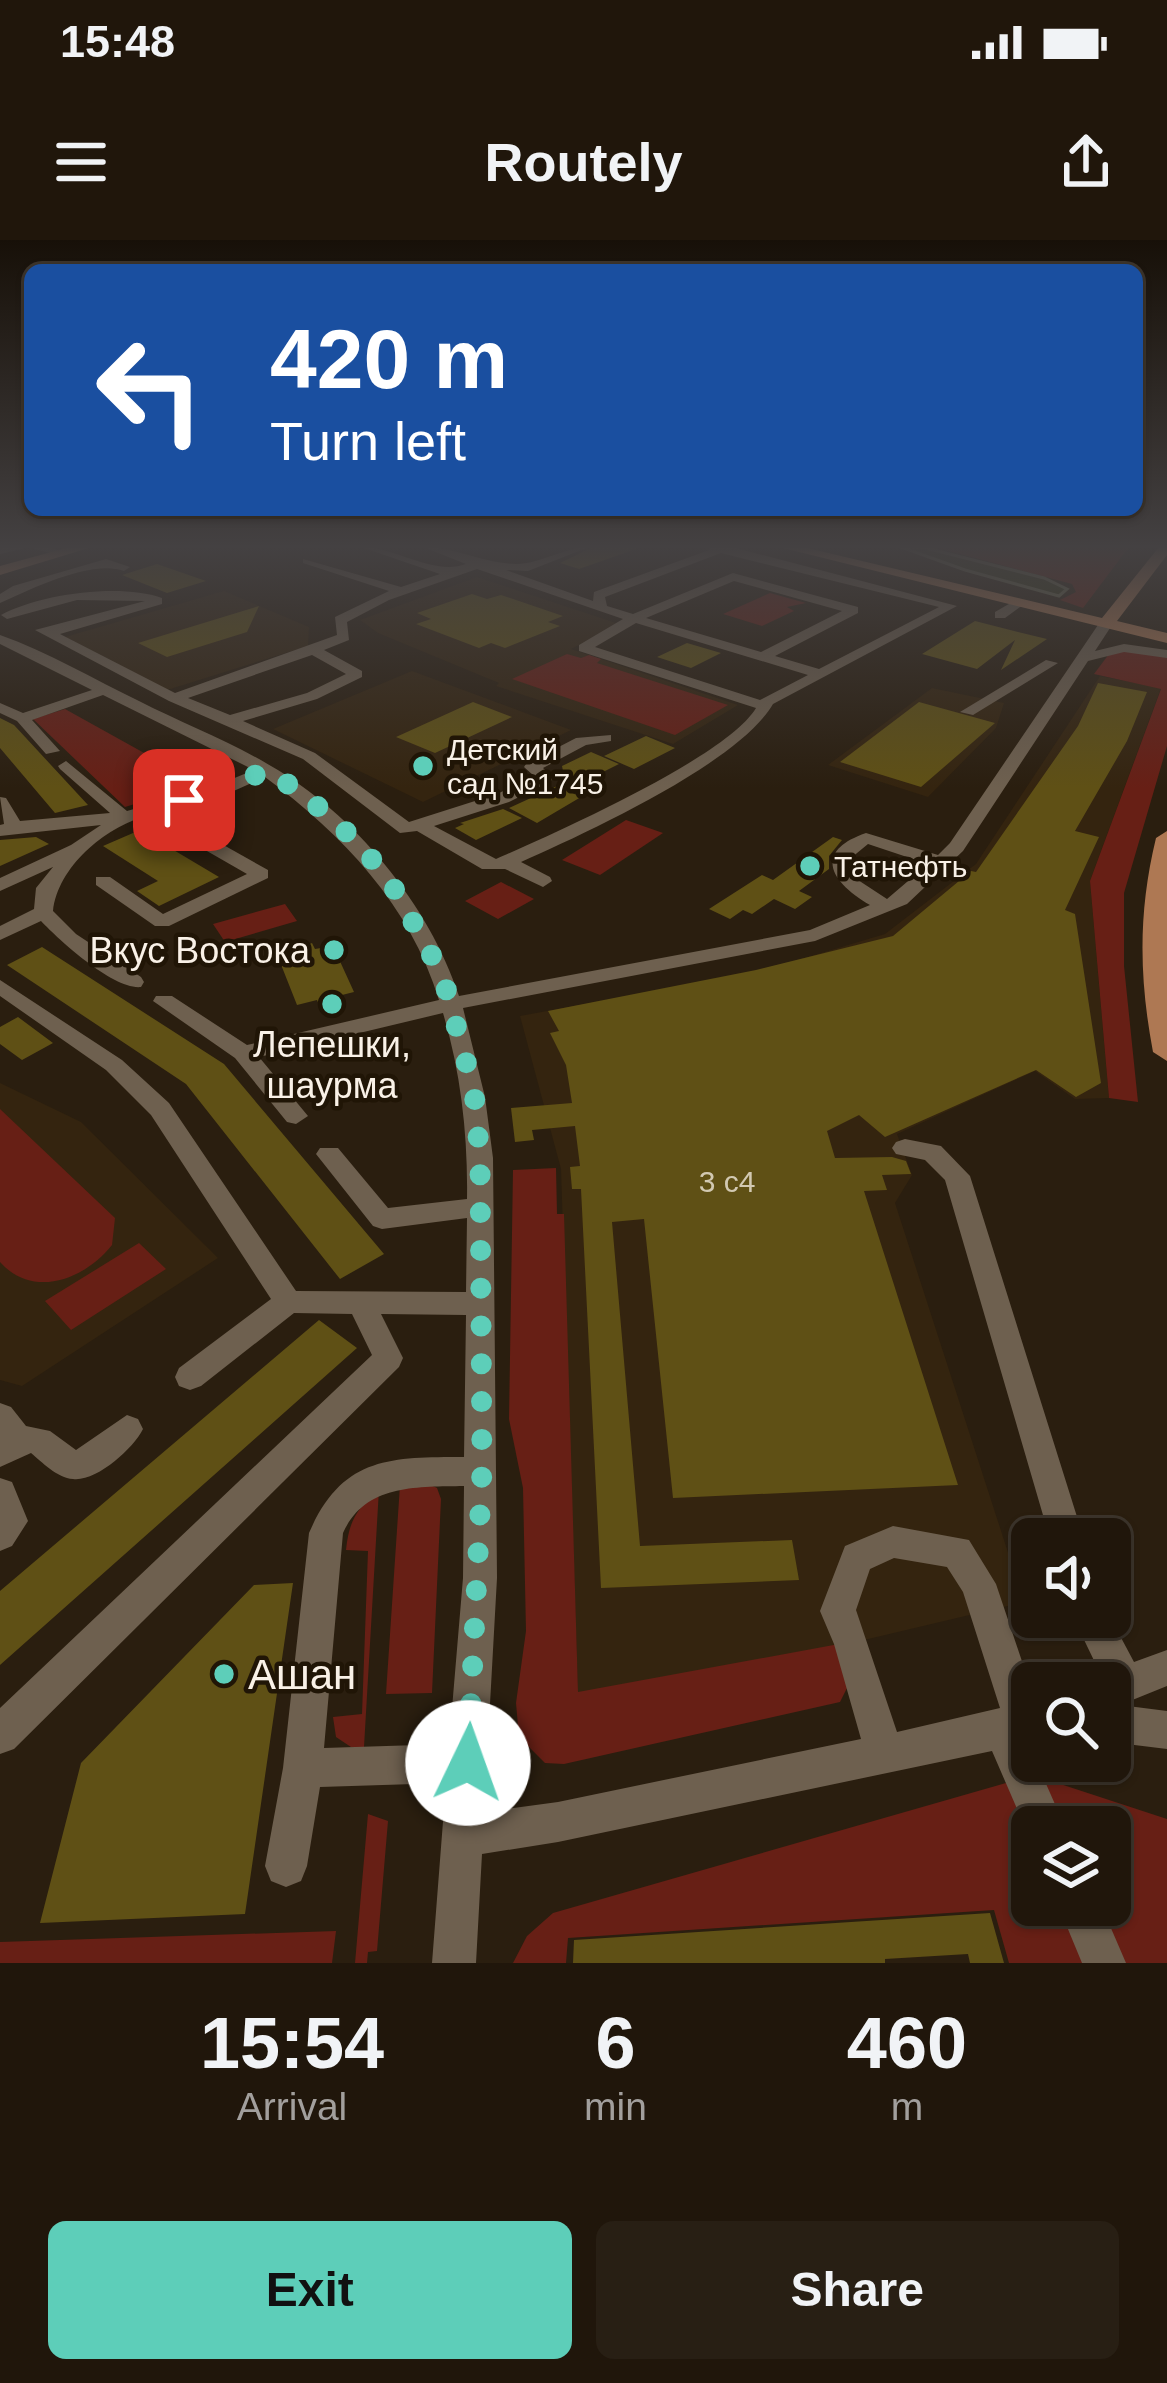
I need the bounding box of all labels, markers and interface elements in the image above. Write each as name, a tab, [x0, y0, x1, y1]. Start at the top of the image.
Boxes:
text: 15:48	[60, 16, 175, 67]
icon: menu	[48, 129, 114, 195]
icon: share	[1053, 129, 1119, 195]
text: Routely	[484, 132, 683, 192]
icon: left	[72, 312, 228, 468]
text: 420 m	[270, 312, 508, 406]
text: Turn left	[270, 411, 466, 471]
place label: Детский сад №1745	[447, 733, 603, 800]
pin	[133, 749, 235, 851]
marker: Детский сад №1745	[410, 753, 436, 779]
icon: arrive	[151, 767, 217, 833]
place label: Татнефть	[834, 850, 967, 883]
marker: Татнефть	[797, 853, 823, 879]
place label: Вкус Востока	[90, 930, 311, 971]
marker: Вкус Востока	[321, 937, 347, 963]
marker: Лепешки, шаурма	[319, 991, 345, 1017]
place label: Лепешки, шаурма	[253, 1024, 411, 1106]
house number: 3 с4	[699, 1165, 755, 1198]
map controls	[1011, 1518, 1131, 1926]
button: sound	[1011, 1518, 1131, 1638]
place label: Ашан	[248, 1651, 356, 1698]
marker: Ашан	[211, 1661, 237, 1687]
button: search	[1011, 1662, 1131, 1782]
position arrow	[405, 1700, 531, 1826]
button: layers	[1011, 1806, 1131, 1926]
text: 15:54	[200, 2003, 384, 2083]
text: 6	[595, 2003, 636, 2083]
text: 460	[847, 2003, 967, 2083]
text: Arrival	[237, 2085, 347, 2128]
text: min	[584, 2085, 647, 2128]
text: m	[891, 2085, 923, 2128]
button: Exit	[48, 2221, 572, 2359]
button: Share	[596, 2221, 1119, 2359]

